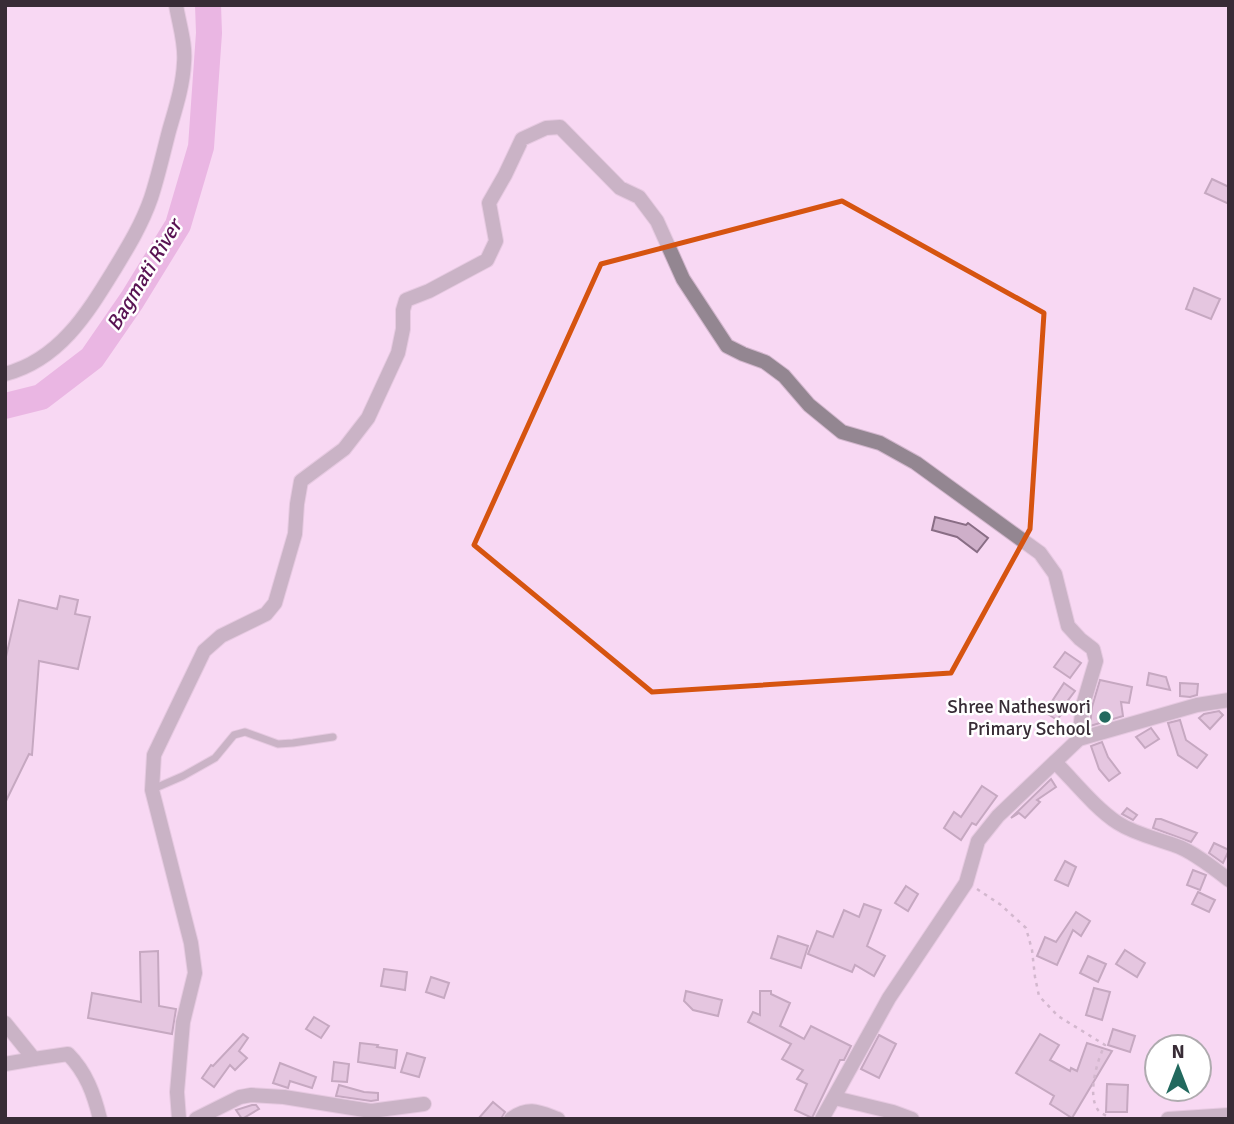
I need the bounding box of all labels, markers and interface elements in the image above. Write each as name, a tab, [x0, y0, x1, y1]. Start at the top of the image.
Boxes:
water label: Bagmati River	[101, 212, 189, 335]
place label: Shree Natheswori Primary School	[947, 695, 1091, 741]
marker: Shree Natheswori Primary School	[1097, 709, 1113, 725]
north arrow	[1143, 1033, 1213, 1103]
text: N	[1171, 1040, 1185, 1064]

